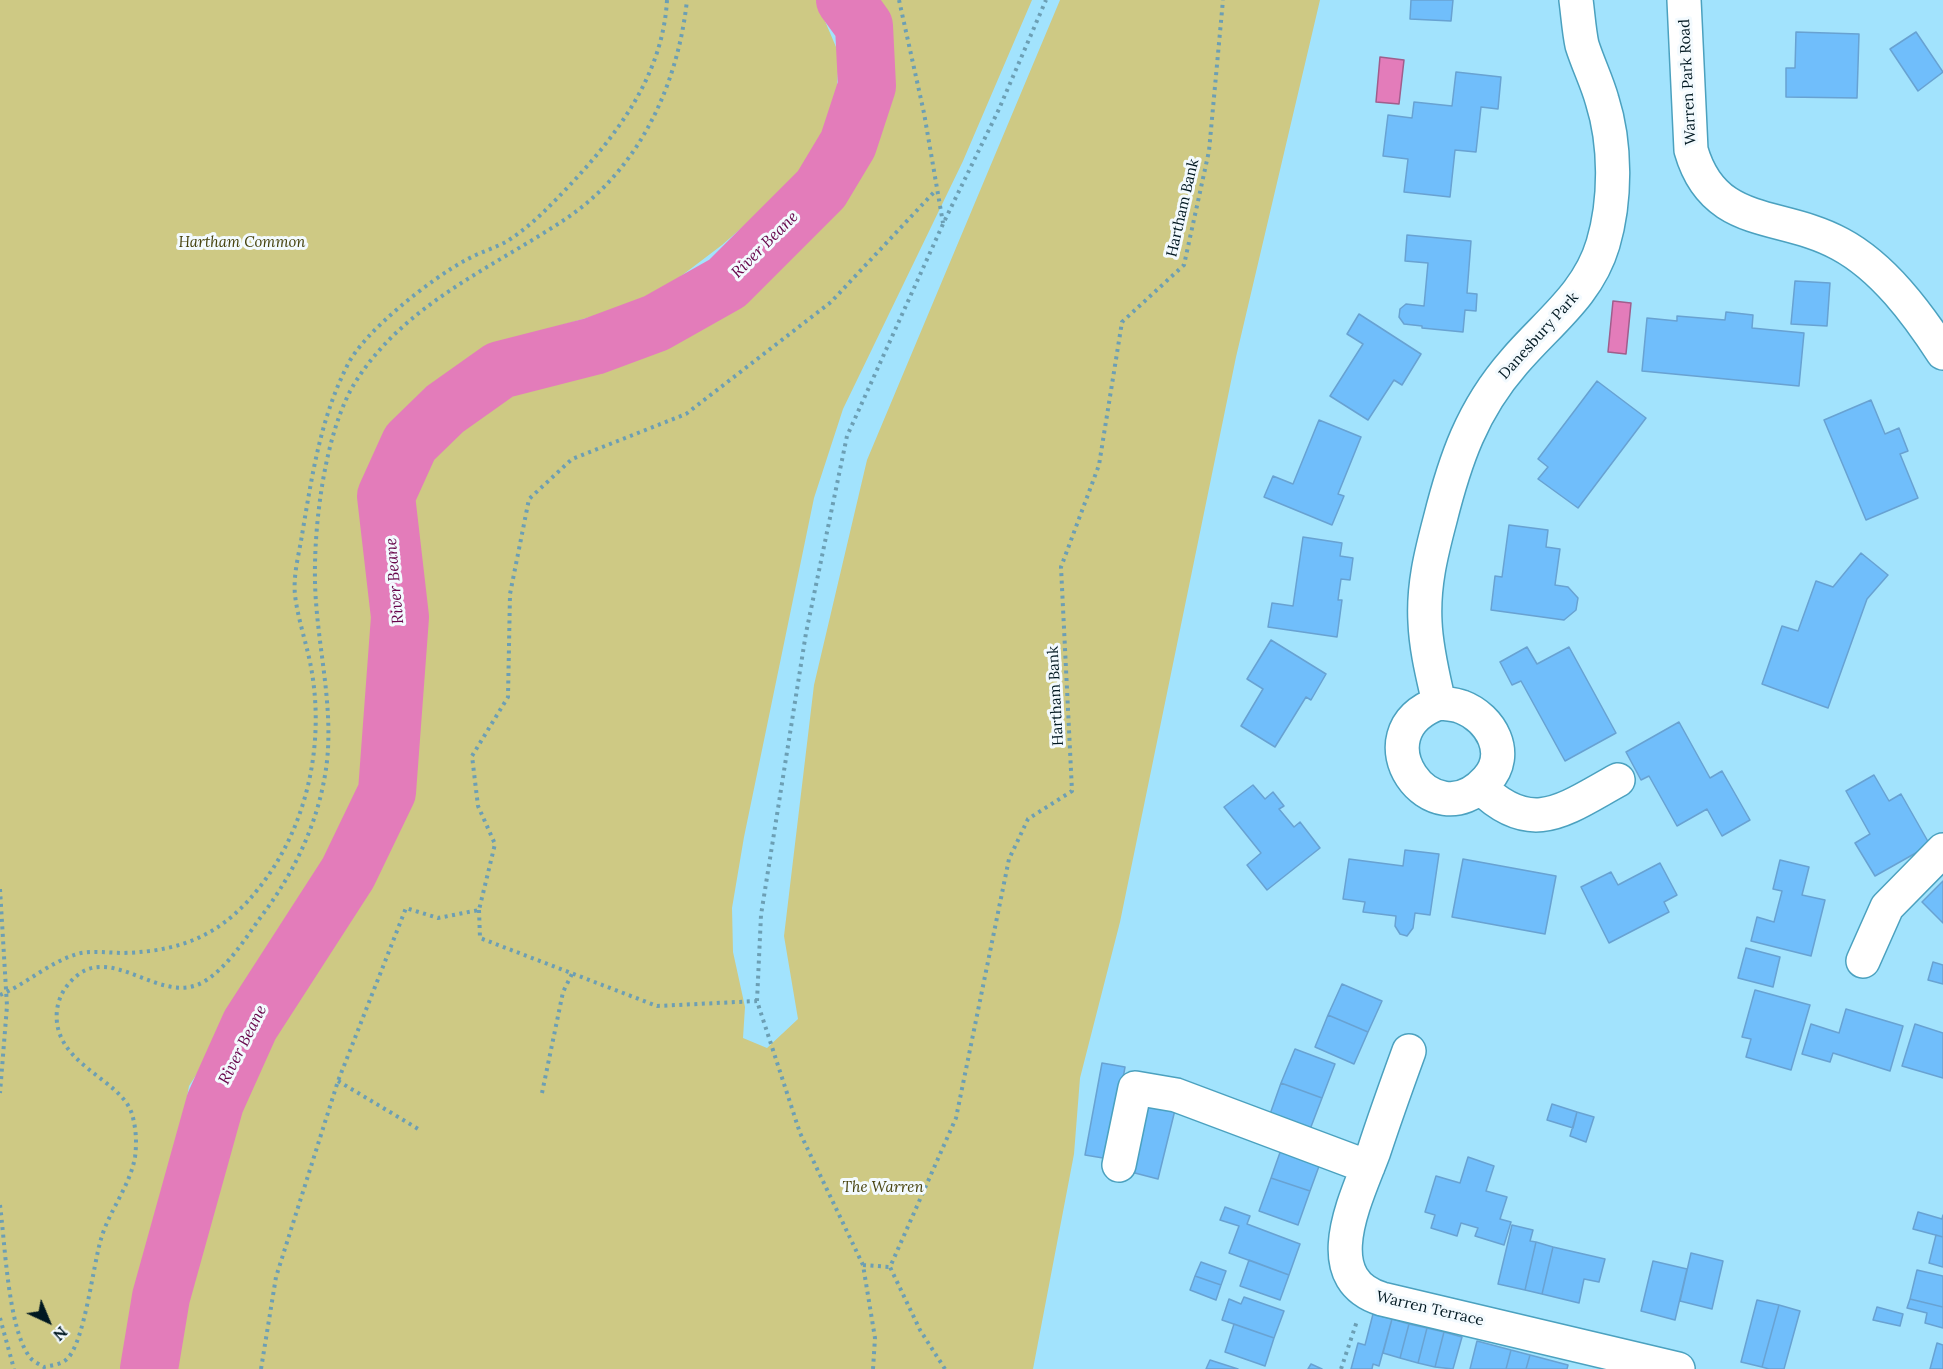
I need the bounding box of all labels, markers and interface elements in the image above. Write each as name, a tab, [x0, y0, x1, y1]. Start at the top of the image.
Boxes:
street label: Warren Park Road	[1676, 19, 1700, 145]
street label: Hartham Bank	[1163, 157, 1203, 259]
water label: River Beane	[728, 208, 802, 282]
park label: Hartham Common	[178, 234, 306, 252]
street label: Danesbury Park	[1495, 289, 1583, 383]
water label: River Beane	[382, 537, 408, 625]
street label: Hartham Bank	[1044, 646, 1068, 746]
water label: River Beane	[215, 1002, 271, 1088]
park label: The Warren	[842, 1179, 924, 1197]
street label: Warren Terrace	[1374, 1288, 1486, 1330]
north arrow	[18, 1291, 78, 1351]
text: N	[49, 1322, 72, 1345]

